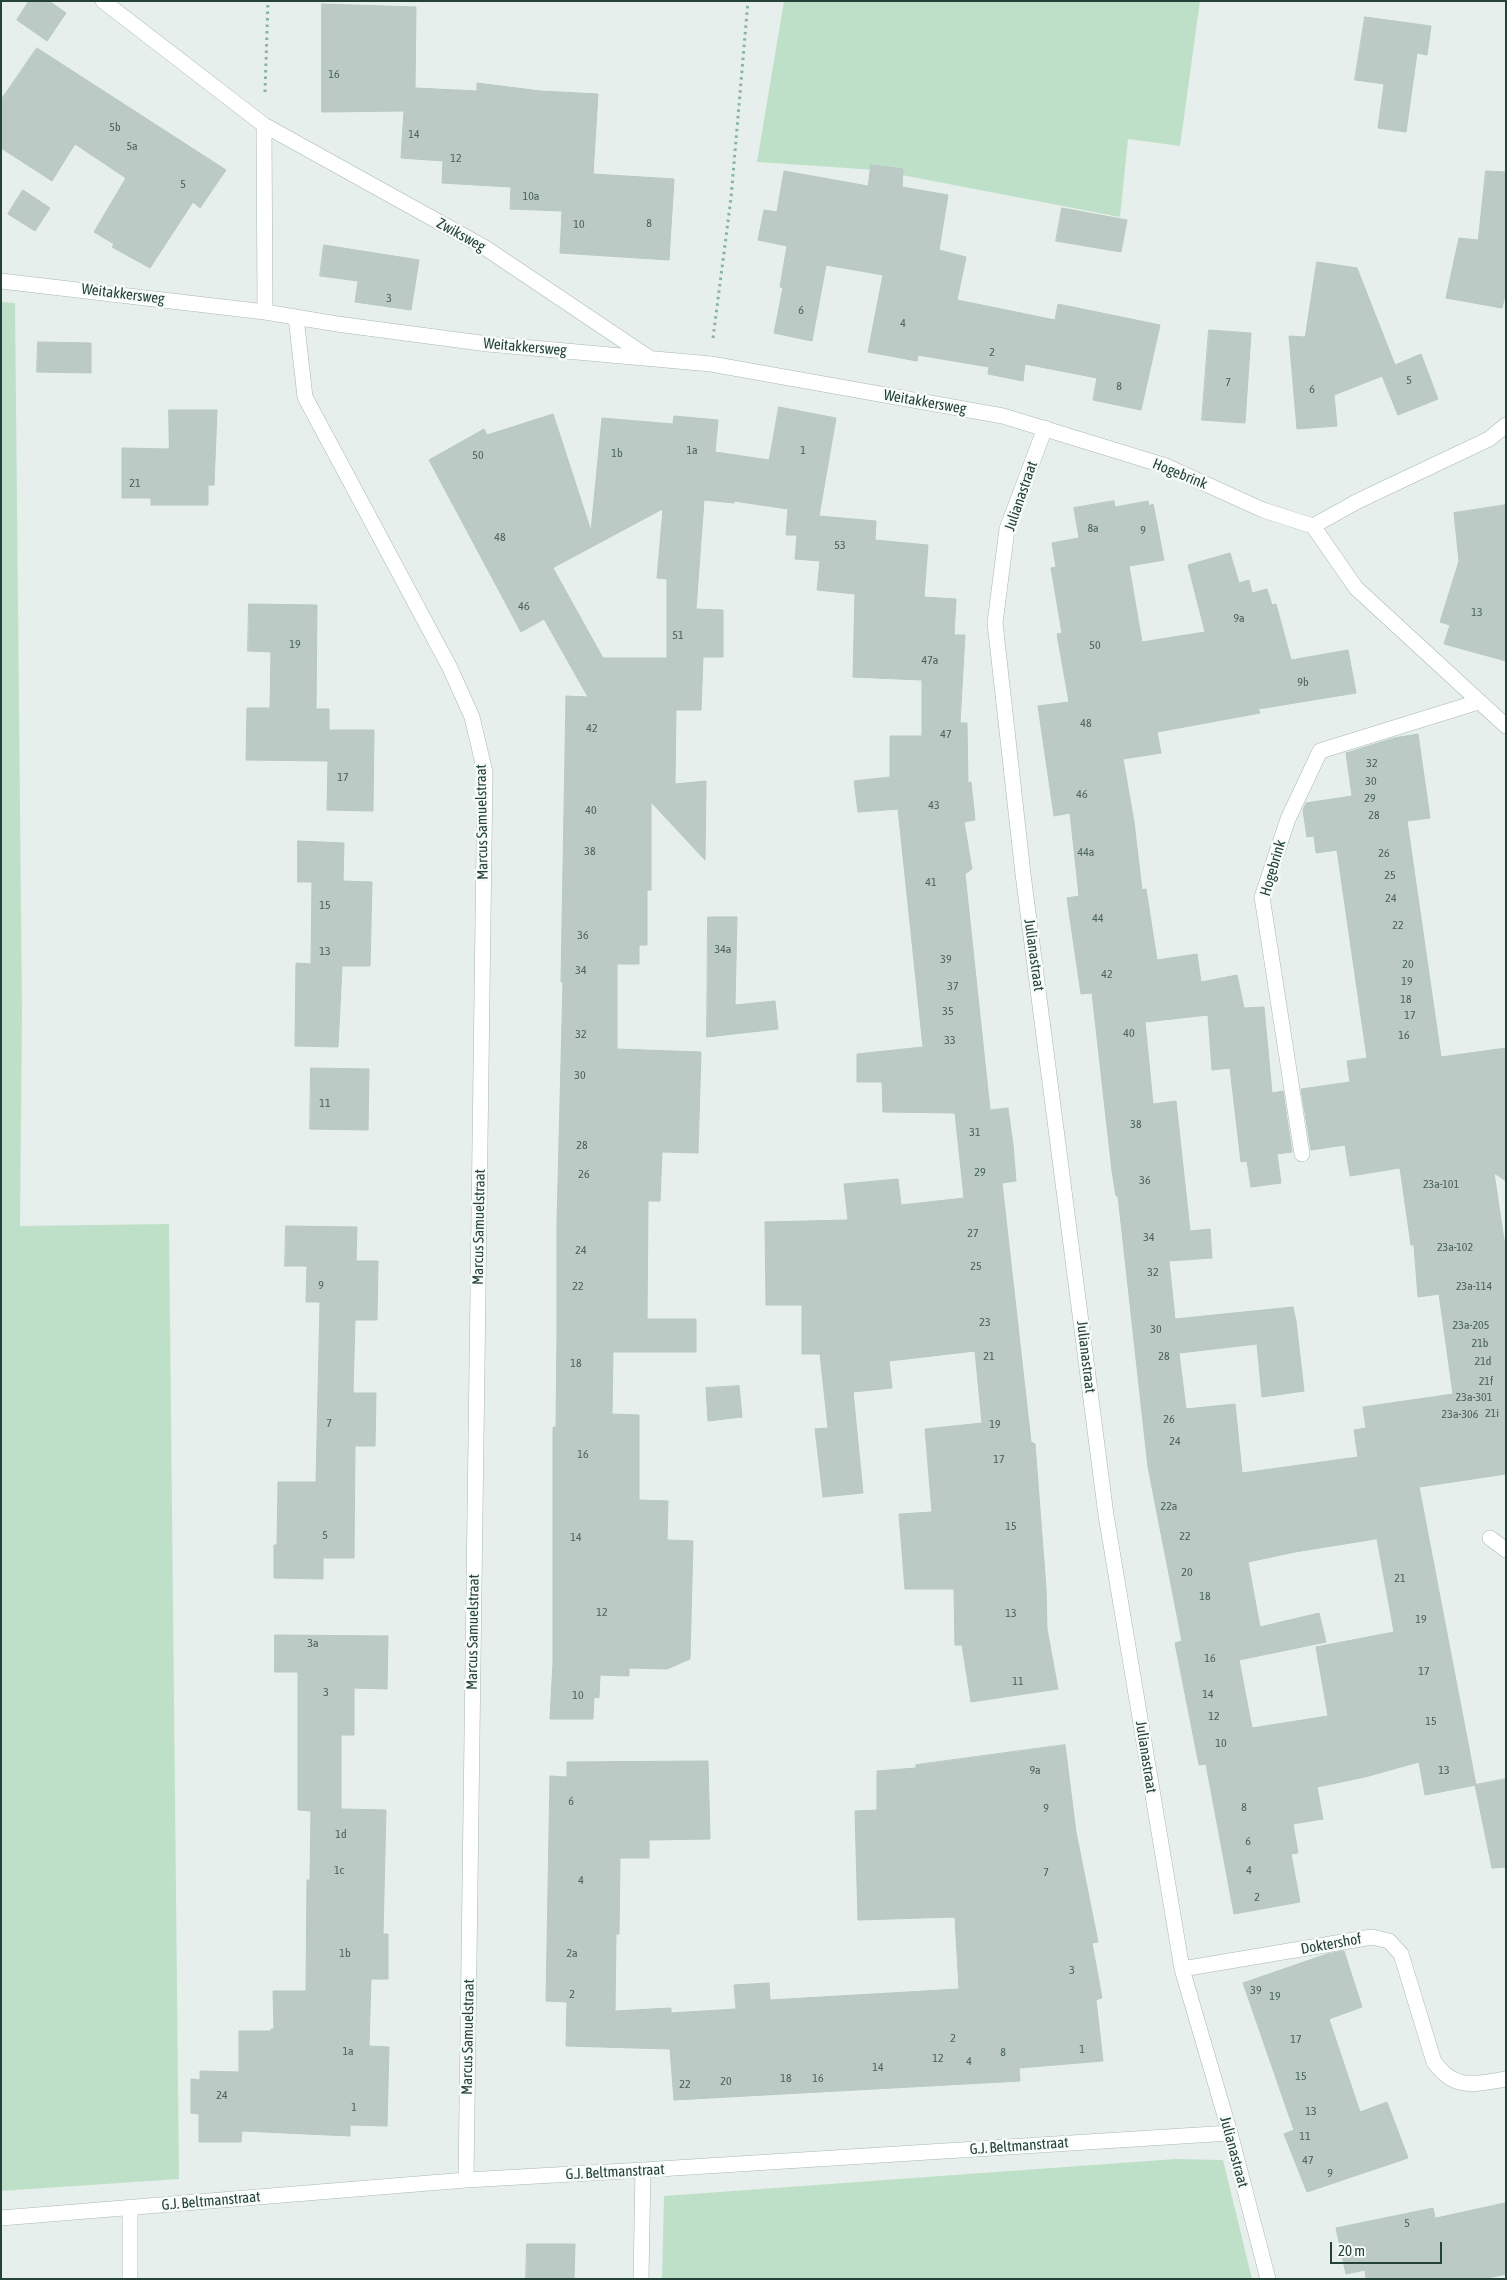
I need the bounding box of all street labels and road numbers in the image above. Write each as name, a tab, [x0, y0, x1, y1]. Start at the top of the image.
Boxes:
street label: Zwiksweg	[433, 214, 489, 256]
street label: Weitakkersweg	[80, 280, 166, 308]
street label: Weitakkersweg	[483, 334, 567, 360]
street label: Weitakkersweg	[882, 386, 968, 418]
street label: Hogebrink	[1150, 455, 1210, 493]
street label: Julianastraat	[1001, 459, 1041, 533]
street label: Marcus Samuelstraat	[472, 764, 492, 880]
street label: Hogebrink	[1256, 838, 1290, 898]
street label: Julianastraat	[1020, 918, 1048, 992]
street label: Marcus Samuelstraat	[469, 1169, 489, 1285]
street label: Julianastraat	[1073, 1320, 1099, 1394]
street label: Marcus Samuelstraat	[463, 1574, 483, 1690]
street label: Julianastraat	[1131, 1720, 1161, 1794]
street label: Doktershof	[1299, 1930, 1363, 1958]
street label: Marcus Samuelstraat	[458, 1979, 478, 2095]
street label: Julianastraat	[1216, 2115, 1252, 2189]
street label: G.J. Beltmanstraat	[969, 2134, 1069, 2158]
street label: G.J. Beltmanstraat	[565, 2160, 665, 2184]
street label: G.J. Beltmanstraat	[161, 2188, 261, 2214]

